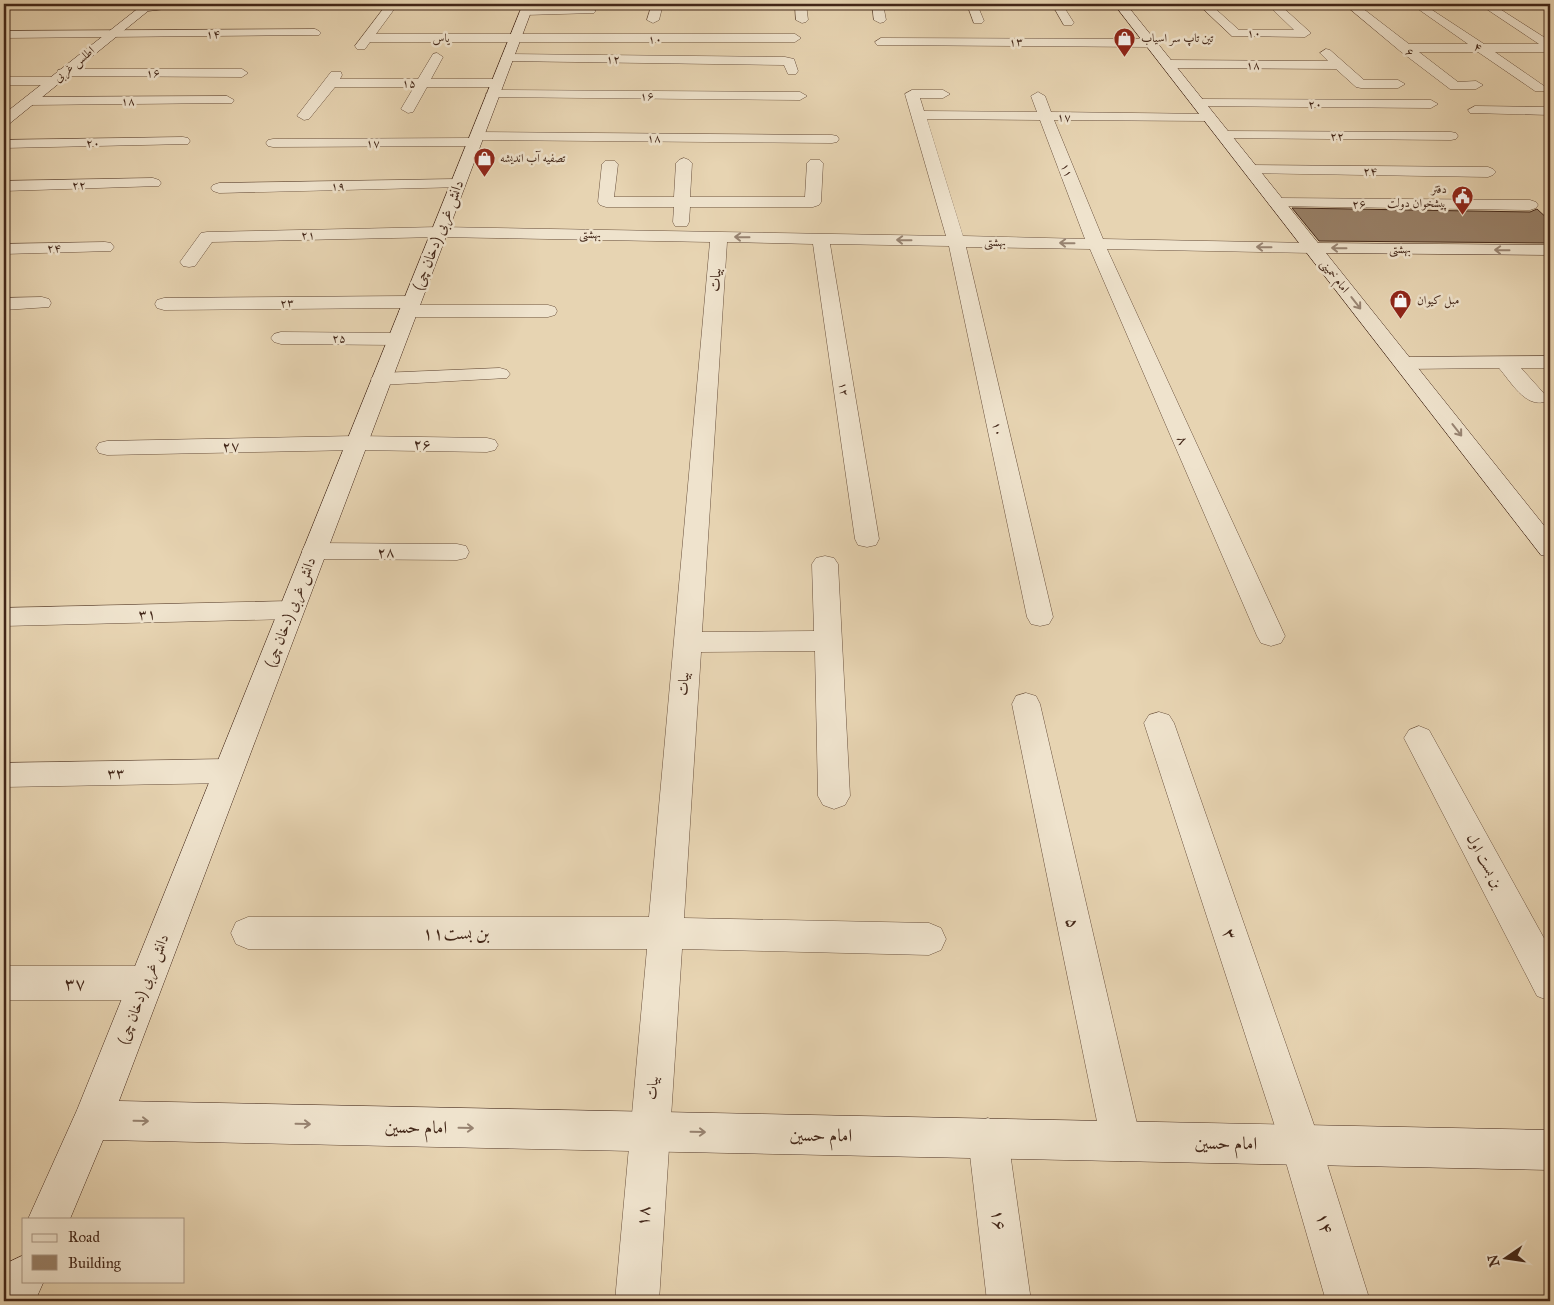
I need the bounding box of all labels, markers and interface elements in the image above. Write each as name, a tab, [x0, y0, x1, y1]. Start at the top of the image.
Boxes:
shop icon: تین تاپ سر اسیاب	[1113, 26, 1137, 57]
street label: ۱۰	[1247, 26, 1261, 40]
street label: ۱۴	[206, 27, 220, 41]
street label: یاس	[433, 31, 450, 46]
place label: تین تاپ سر اسیاب	[1141, 31, 1214, 46]
street label: ۱۰	[648, 32, 662, 46]
street label: ۱۳	[1009, 35, 1023, 49]
street label: ۴	[1471, 39, 1485, 55]
street label: اطلس غربی	[51, 43, 99, 86]
street label: ۶	[1403, 44, 1417, 60]
street label: ۱۲	[606, 52, 620, 66]
street label: ۱۸	[1246, 58, 1260, 72]
street label: ۱۶	[146, 66, 160, 80]
street label: ۱۵	[402, 76, 416, 90]
street label: ۱۶	[640, 89, 654, 103]
street label: ۱۸	[121, 94, 135, 108]
street label: ۲۰	[1308, 97, 1322, 111]
street label: ۱۷	[1057, 110, 1071, 124]
street label: ۲۲	[1330, 129, 1344, 143]
street label: ۱۸	[647, 131, 661, 145]
street label: ۲۰	[86, 136, 100, 150]
street label: ۱۷	[366, 136, 380, 150]
shop icon: تصفیه آب اندیشه	[472, 146, 496, 177]
place label: تصفیه آب اندیشه	[500, 150, 566, 166]
street label: ۱۱	[1058, 161, 1076, 179]
street label: ۲۴	[1363, 164, 1377, 178]
street label: دانش غربی (دخان چی)	[409, 177, 469, 293]
street label: ۲۲	[72, 178, 86, 192]
street label: ۱۹	[331, 179, 345, 193]
place label: دفتر پیشخوان دولت	[1387, 182, 1447, 211]
public building icon: دفتر پیشخوان دولت	[1451, 184, 1475, 215]
street label: ۲۶	[1352, 197, 1366, 211]
street label: بهشتی	[579, 227, 601, 243]
street label: ۲۱	[301, 228, 315, 242]
one-way arrow	[734, 232, 750, 242]
street label: بهشتی	[984, 235, 1006, 251]
one-way arrow	[896, 236, 912, 245]
one-way arrow	[1059, 239, 1075, 248]
street label: ۲۴	[47, 241, 61, 255]
one-way arrow	[1256, 242, 1272, 252]
street label: بهشتی	[1389, 242, 1411, 258]
one-way arrow	[1331, 243, 1348, 253]
one-way arrow	[1494, 245, 1510, 255]
street label: امام خمینی	[1314, 257, 1353, 298]
street label: بیات	[705, 268, 725, 292]
shop icon: مبل کیوان	[1389, 288, 1413, 319]
place label: مبل کیوان	[1417, 293, 1459, 309]
street label: ۲۳	[280, 296, 294, 310]
one-way arrow	[1351, 296, 1362, 309]
street label: ۲۵	[332, 331, 346, 345]
street label: ۱۲	[836, 381, 852, 397]
street label: ۱۰	[990, 421, 1006, 437]
one-way arrow	[1451, 424, 1462, 437]
street label: ۸	[1173, 432, 1193, 448]
street label: ۲۶	[413, 435, 431, 453]
street label: ۲۷	[222, 437, 240, 455]
street label: ۲۸	[377, 543, 395, 561]
street label: دانش غربی (دخان چی)	[261, 554, 321, 670]
street label: ۳۱	[138, 605, 156, 623]
street label: بیات	[673, 672, 693, 696]
street label: ۳۳	[107, 764, 125, 782]
street label: بن بست اول	[1463, 830, 1507, 892]
street label: ۵	[1061, 916, 1085, 930]
street label: بن بست۱۱	[422, 922, 490, 944]
street label: ۳	[1218, 925, 1242, 943]
street label: دانش غربی (دخان چی)	[114, 931, 174, 1047]
street label: ۳۷	[64, 972, 86, 994]
street label: بیات	[642, 1075, 662, 1101]
street label: امام حسین	[384, 1115, 448, 1144]
one-way arrow	[132, 1116, 148, 1126]
one-way arrow	[294, 1119, 311, 1129]
one-way arrow	[457, 1123, 473, 1132]
street label: امام حسین	[789, 1123, 853, 1152]
one-way arrow	[690, 1128, 706, 1137]
street label: امام حسین	[1194, 1131, 1258, 1160]
street label: ۱۸	[631, 1205, 655, 1227]
street label: ۱۶	[987, 1208, 1011, 1232]
street label: ۱۴	[1311, 1210, 1339, 1236]
legend	[22, 1218, 185, 1282]
text: Road	[68, 1228, 100, 1246]
north arrow	[1482, 1232, 1532, 1282]
text: N	[1484, 1253, 1503, 1269]
text: Building	[68, 1254, 122, 1272]

